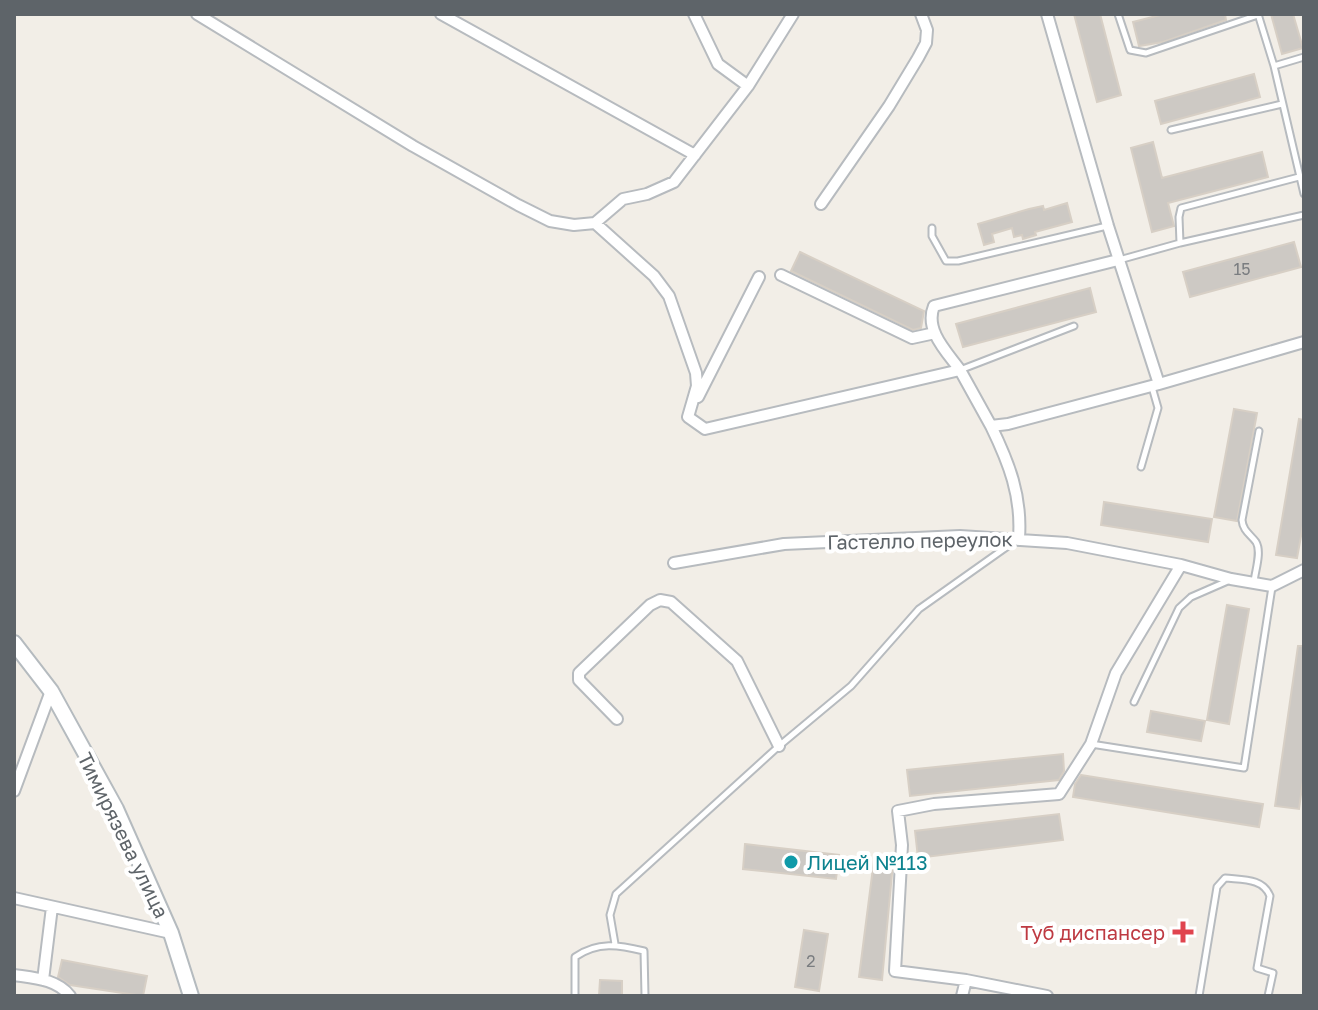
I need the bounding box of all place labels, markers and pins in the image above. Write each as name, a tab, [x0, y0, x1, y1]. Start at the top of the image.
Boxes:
place label: Лицей №113	[807, 850, 928, 874]
marker: Лицей №113	[782, 853, 800, 871]
place label: Туб диспансер	[1021, 920, 1165, 944]
marker: Туб диспансер	[1172, 921, 1194, 943]

